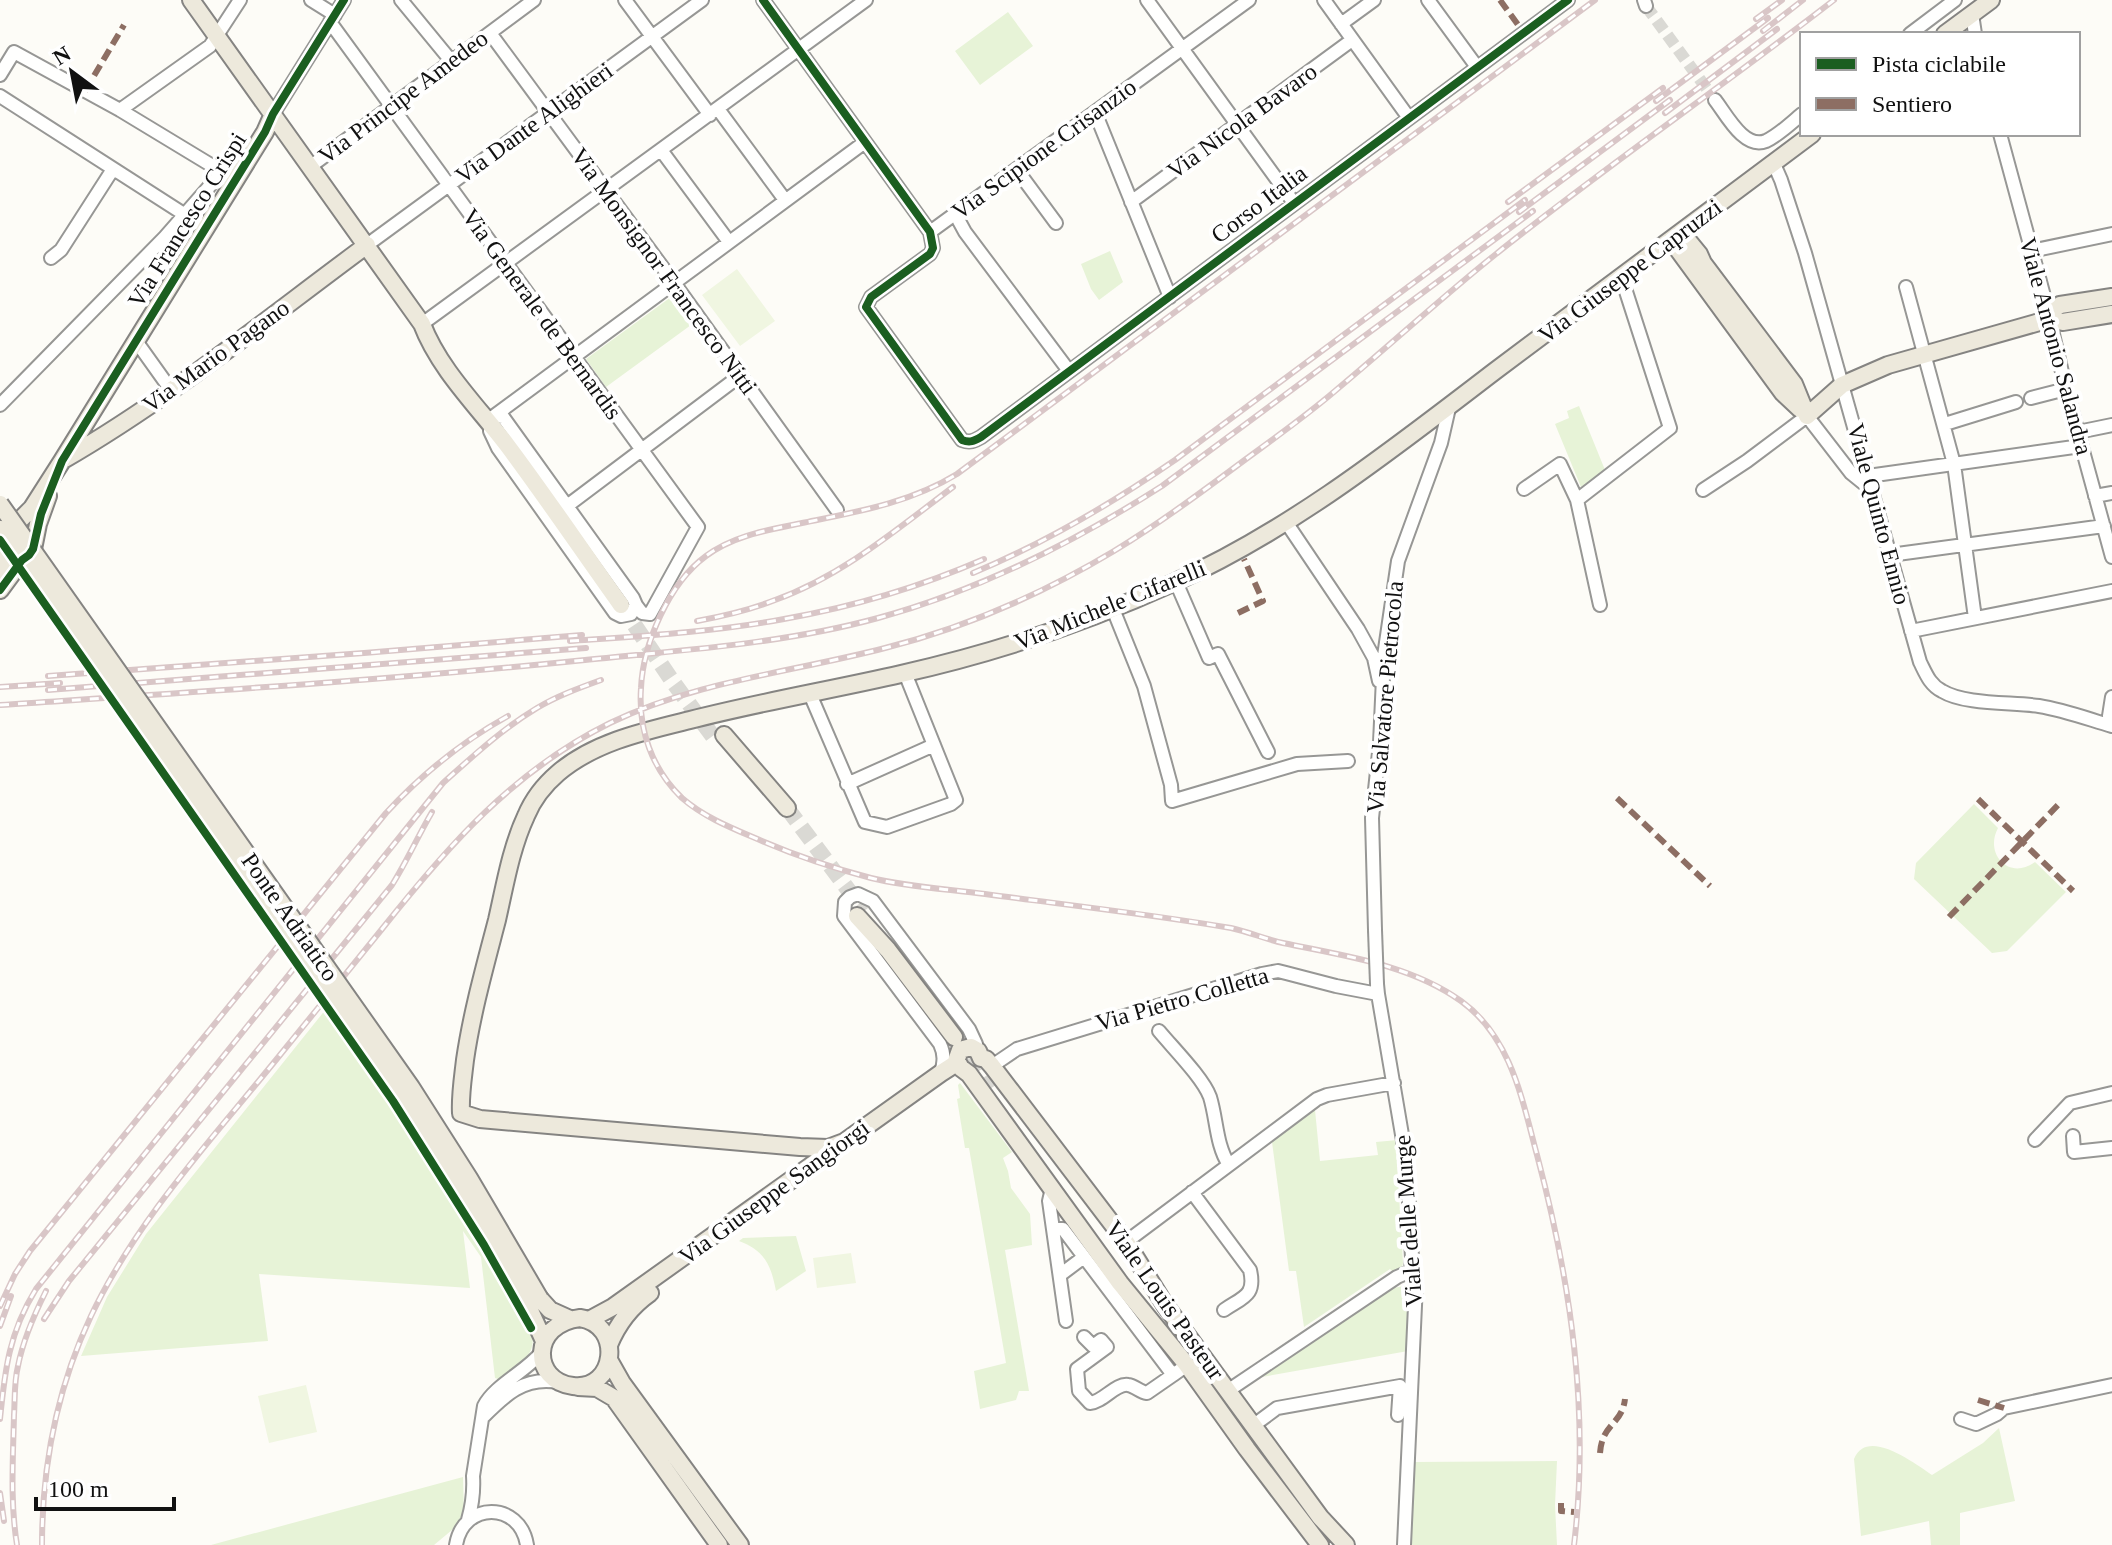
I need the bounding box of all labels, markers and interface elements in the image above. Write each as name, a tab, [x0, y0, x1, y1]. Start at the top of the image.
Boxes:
street label: Via Principe Amedeo	[313, 25, 493, 169]
north arrow	[32, 32, 112, 112]
legend	[1800, 32, 2080, 136]
text: N	[48, 41, 75, 70]
text: Pista ciclabile	[1872, 51, 2006, 77]
street label: Via Dante Alighieri	[450, 57, 618, 189]
street label: Via Nicola Bavaro	[1162, 58, 1322, 184]
street label: Via Scipione Crisanzio	[947, 73, 1141, 225]
text: Sentiero	[1872, 91, 1952, 117]
street label: Via Francesco Crispi	[123, 128, 252, 312]
street label: Via Monsignor Francesco Nitti	[566, 143, 762, 399]
street label: Corso Italia	[1206, 160, 1312, 248]
street label: Via Giuseppe Capruzzi	[1533, 193, 1727, 348]
street label: Via Generale de Bernardis	[457, 204, 627, 424]
street label: Viale Antonio Salandra	[2014, 235, 2098, 458]
street label: Via Mario Pagano	[138, 294, 294, 418]
street label: Viale Quinto Ennio	[1842, 421, 1916, 607]
street label: Via Michele Cifarelli	[1011, 555, 1210, 655]
street label: Via Salvatore Pietrocola	[1362, 579, 1408, 814]
street label: Ponte Adriatico	[236, 848, 344, 986]
street label: Via Pietro Colletta	[1093, 962, 1272, 1036]
street label: Via Giuseppe Sangiorgi	[674, 1114, 874, 1270]
street label: Viale delle Murge	[1389, 1134, 1427, 1308]
street label: Viale Louis Pasteur	[1100, 1216, 1230, 1384]
scale bar	[36, 1461, 174, 1511]
text: 100 m	[48, 1476, 109, 1502]

